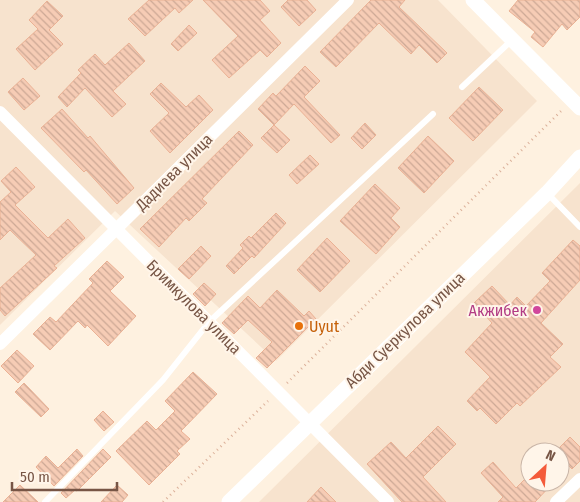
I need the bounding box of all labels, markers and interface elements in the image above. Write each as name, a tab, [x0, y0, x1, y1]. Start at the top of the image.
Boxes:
street label: Дадиева улица	[131, 130, 216, 215]
street label: Бримкулова улица	[143, 256, 245, 358]
street label: Абди Суеркулова улица	[341, 268, 469, 392]
place label: Акжибек	[469, 301, 527, 320]
marker: Акжибек	[531, 304, 543, 316]
place label: Uyut	[309, 317, 340, 336]
marker: Uyut	[293, 320, 305, 332]
north arrow	[520, 442, 570, 492]
text: N	[543, 446, 558, 465]
scale bar	[12, 460, 118, 492]
text: 50 m	[20, 468, 50, 486]

